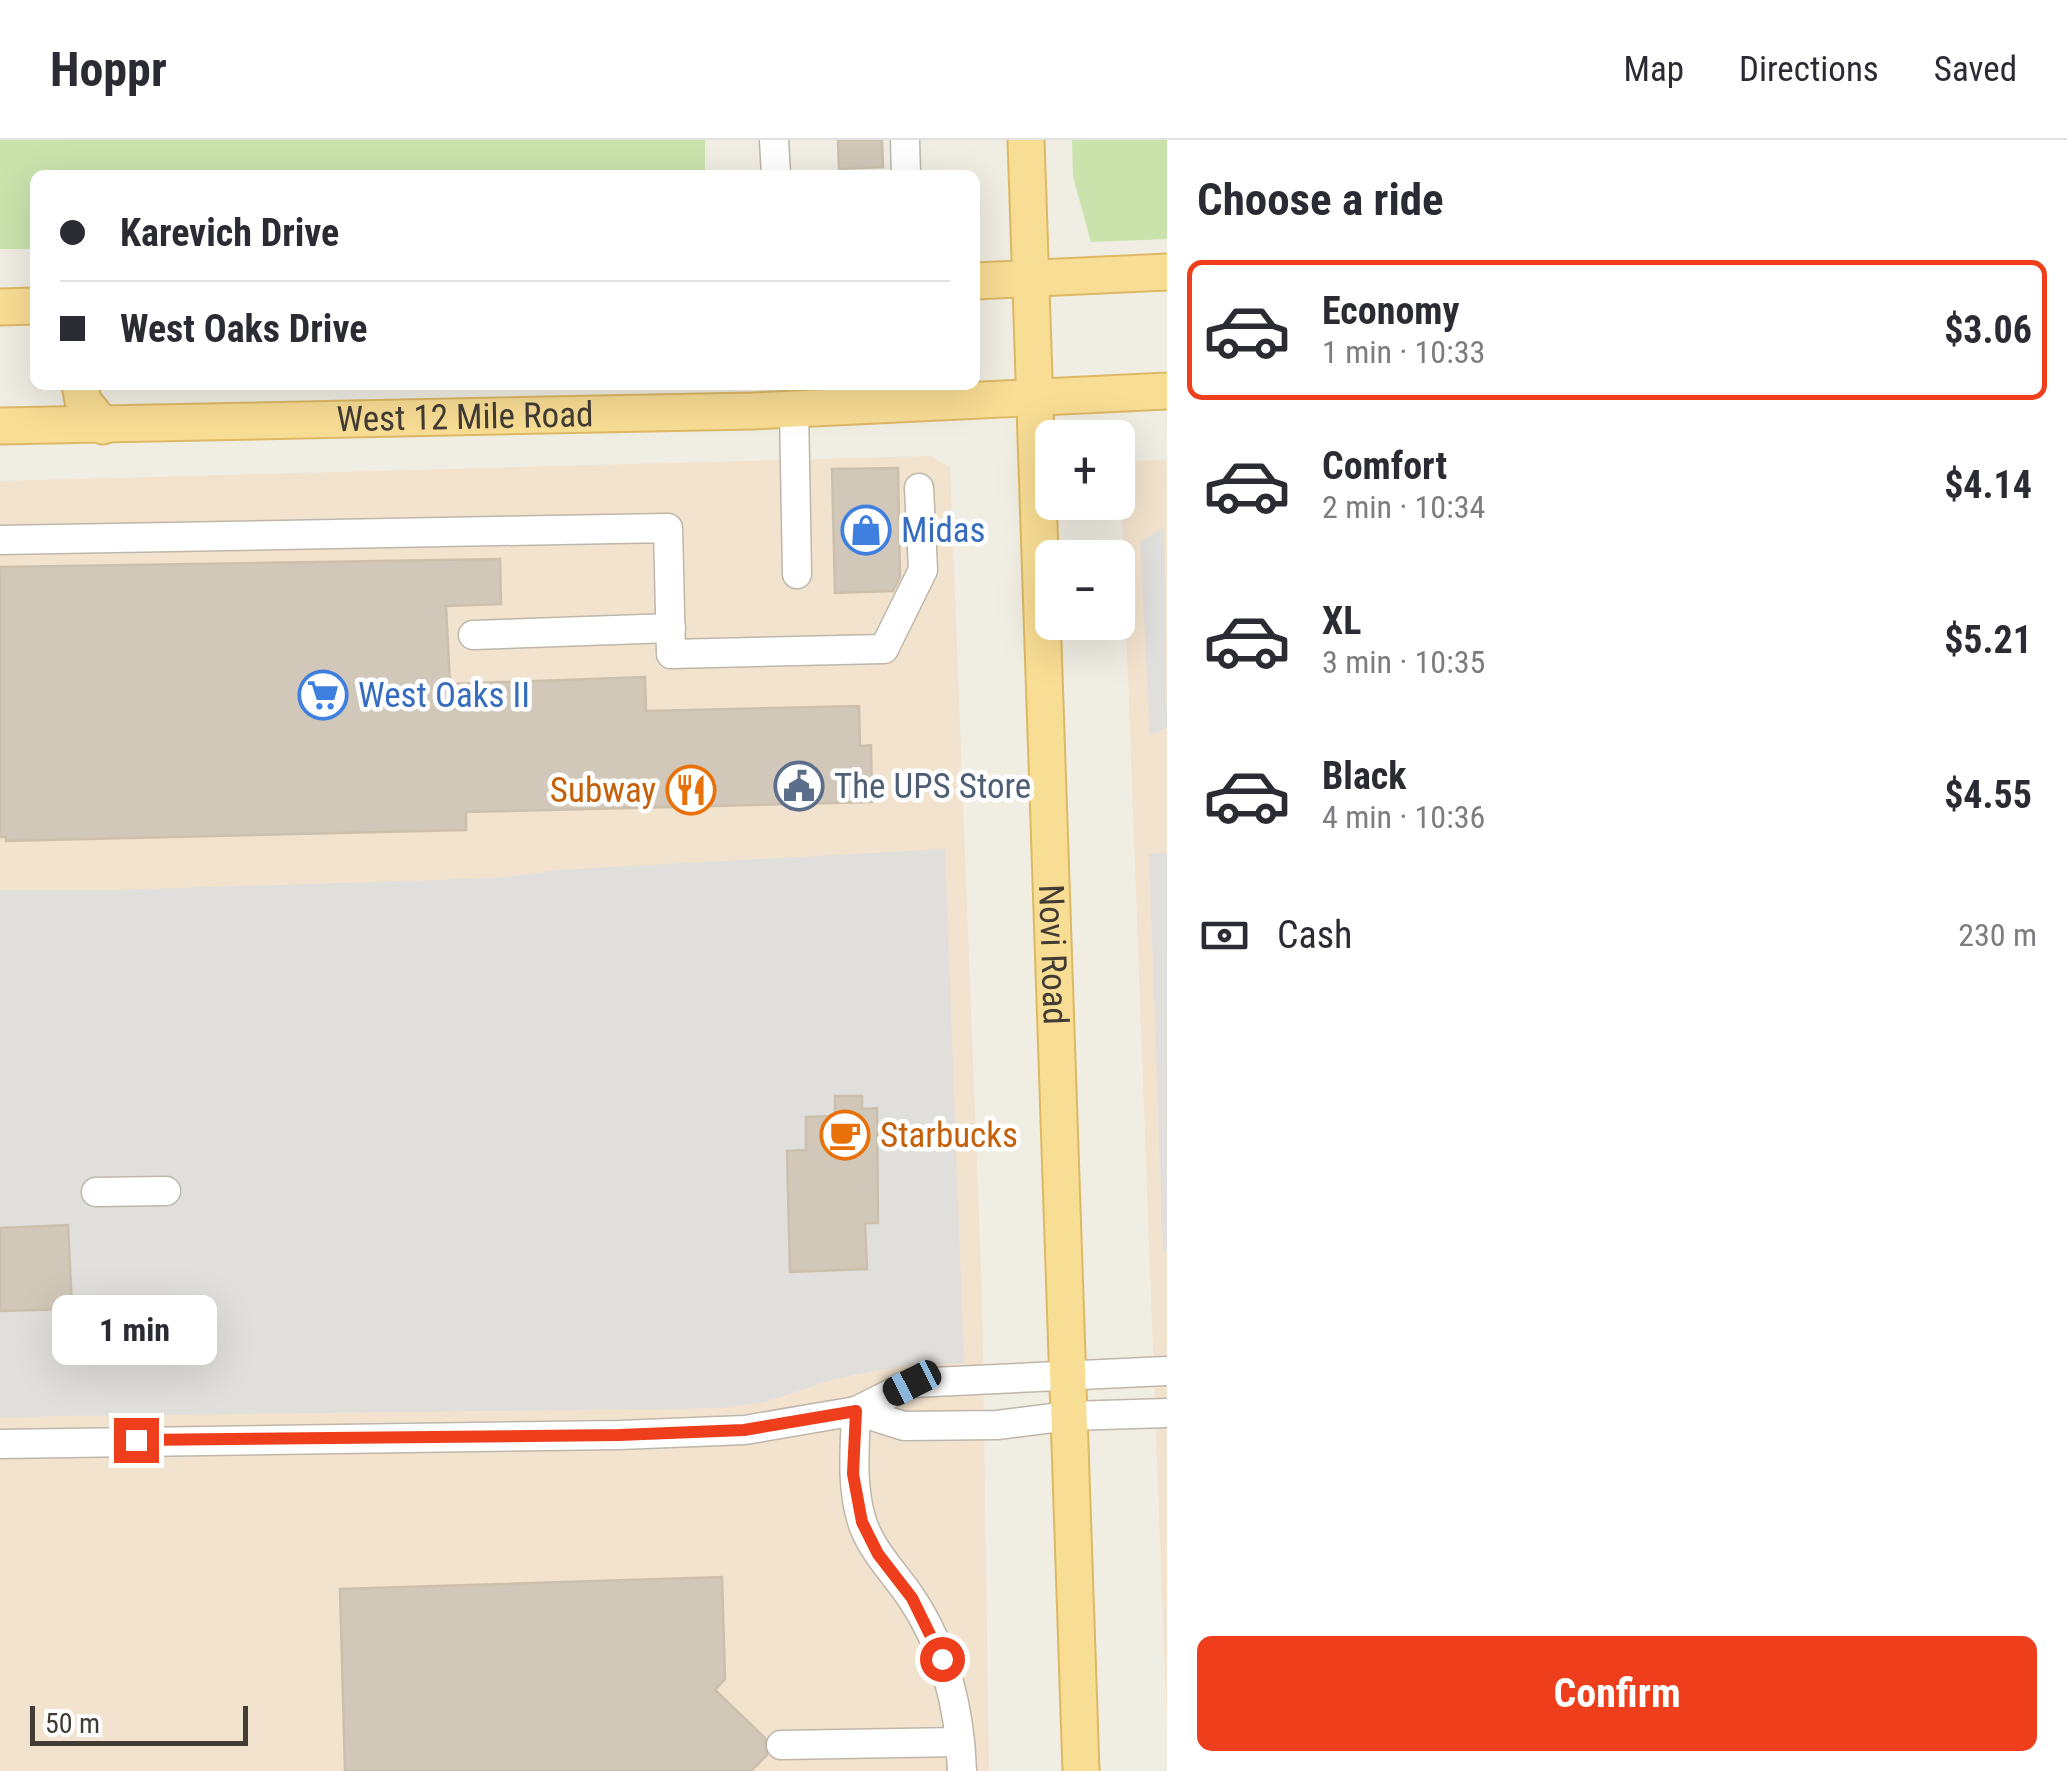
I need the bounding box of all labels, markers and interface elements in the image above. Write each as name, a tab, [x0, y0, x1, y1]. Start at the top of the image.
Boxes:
text: Hoppr	[50, 41, 167, 98]
text: Map	[1624, 49, 1684, 90]
text: Directions	[1739, 49, 1879, 90]
text: Saved	[1934, 49, 2017, 90]
text: Choose a ride	[1197, 173, 1444, 226]
text: Karevich Drive	[120, 211, 339, 255]
icon: car	[1202, 285, 1292, 375]
text: Economy	[1322, 289, 1459, 333]
text: West Oaks Drive	[120, 307, 367, 351]
text: $3.06	[1944, 308, 2032, 352]
text: 1 min · 10:33	[1322, 333, 1485, 371]
street label: West 12 Mile Road	[336, 394, 594, 440]
map controls	[1035, 420, 1135, 640]
button: +	[1035, 420, 1135, 520]
icon: car	[1202, 440, 1292, 530]
text: Comfort	[1322, 444, 1447, 488]
text: $4.14	[1944, 463, 2032, 507]
text: 2 min · 10:34	[1322, 488, 1485, 526]
shop icon: Midas	[840, 504, 892, 556]
place label: Midas	[901, 510, 986, 551]
button: −	[1035, 540, 1135, 640]
icon: car	[1202, 595, 1292, 685]
text: XL	[1322, 599, 1361, 643]
text: $5.21	[1944, 618, 2032, 662]
text: 3 min · 10:35	[1322, 643, 1485, 681]
supermarket icon: West Oaks II	[297, 669, 349, 721]
place label: West Oaks II	[358, 675, 530, 716]
icon: car	[1202, 750, 1292, 840]
text: Black	[1322, 754, 1406, 798]
public building icon: The UPS Store	[773, 760, 825, 812]
restaurant icon: Subway	[665, 764, 717, 816]
place label: The UPS Store	[834, 766, 1031, 807]
place label: Subway	[550, 770, 656, 811]
text: $4.55	[1944, 773, 2032, 817]
text: 4 min · 10:36	[1322, 798, 1485, 836]
street label: Novi Road	[1031, 884, 1076, 1025]
icon: cash	[1197, 908, 1252, 963]
text: Cash	[1277, 913, 1352, 957]
text: 230 m	[1958, 916, 2037, 954]
cafe icon: Starbucks	[819, 1109, 871, 1161]
place label: Starbucks	[880, 1115, 1018, 1156]
callout: 1 min	[54, 1295, 218, 1365]
text: 1 min	[99, 1311, 170, 1349]
car	[878, 1356, 946, 1410]
route end	[114, 1418, 159, 1463]
button: Confirm	[1197, 1636, 2037, 1751]
route start	[920, 1637, 965, 1682]
scale bar	[30, 1701, 248, 1746]
text: 50 m	[45, 1707, 100, 1740]

